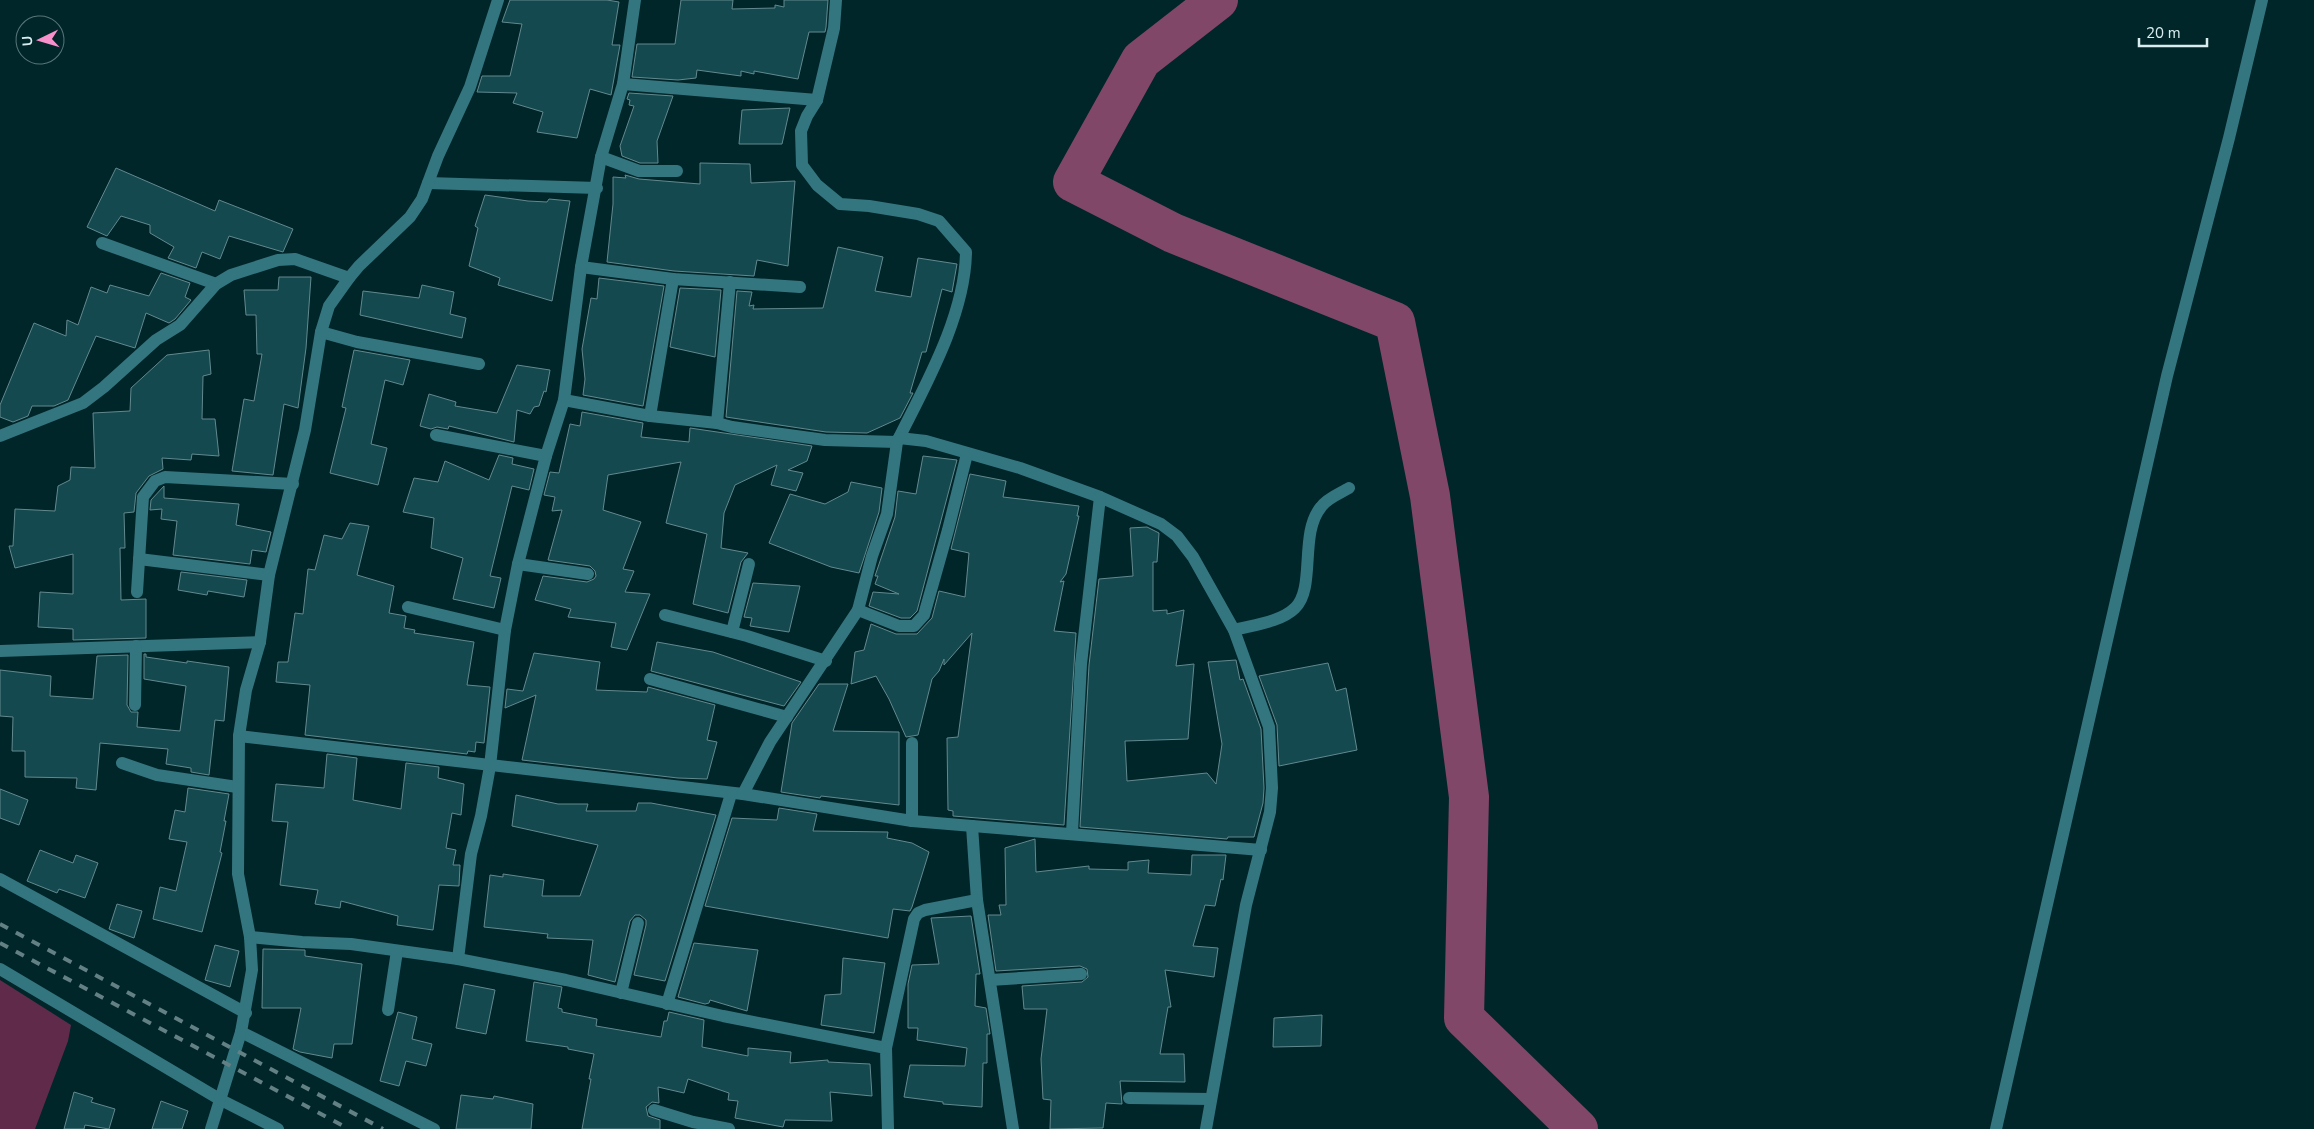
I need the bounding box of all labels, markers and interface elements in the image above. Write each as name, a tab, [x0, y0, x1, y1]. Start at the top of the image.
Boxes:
north arrow	[15, 15, 65, 65]
scale bar	[2139, 15, 2206, 47]
text: 20 m	[2146, 23, 2181, 43]
text: U	[18, 35, 37, 47]

